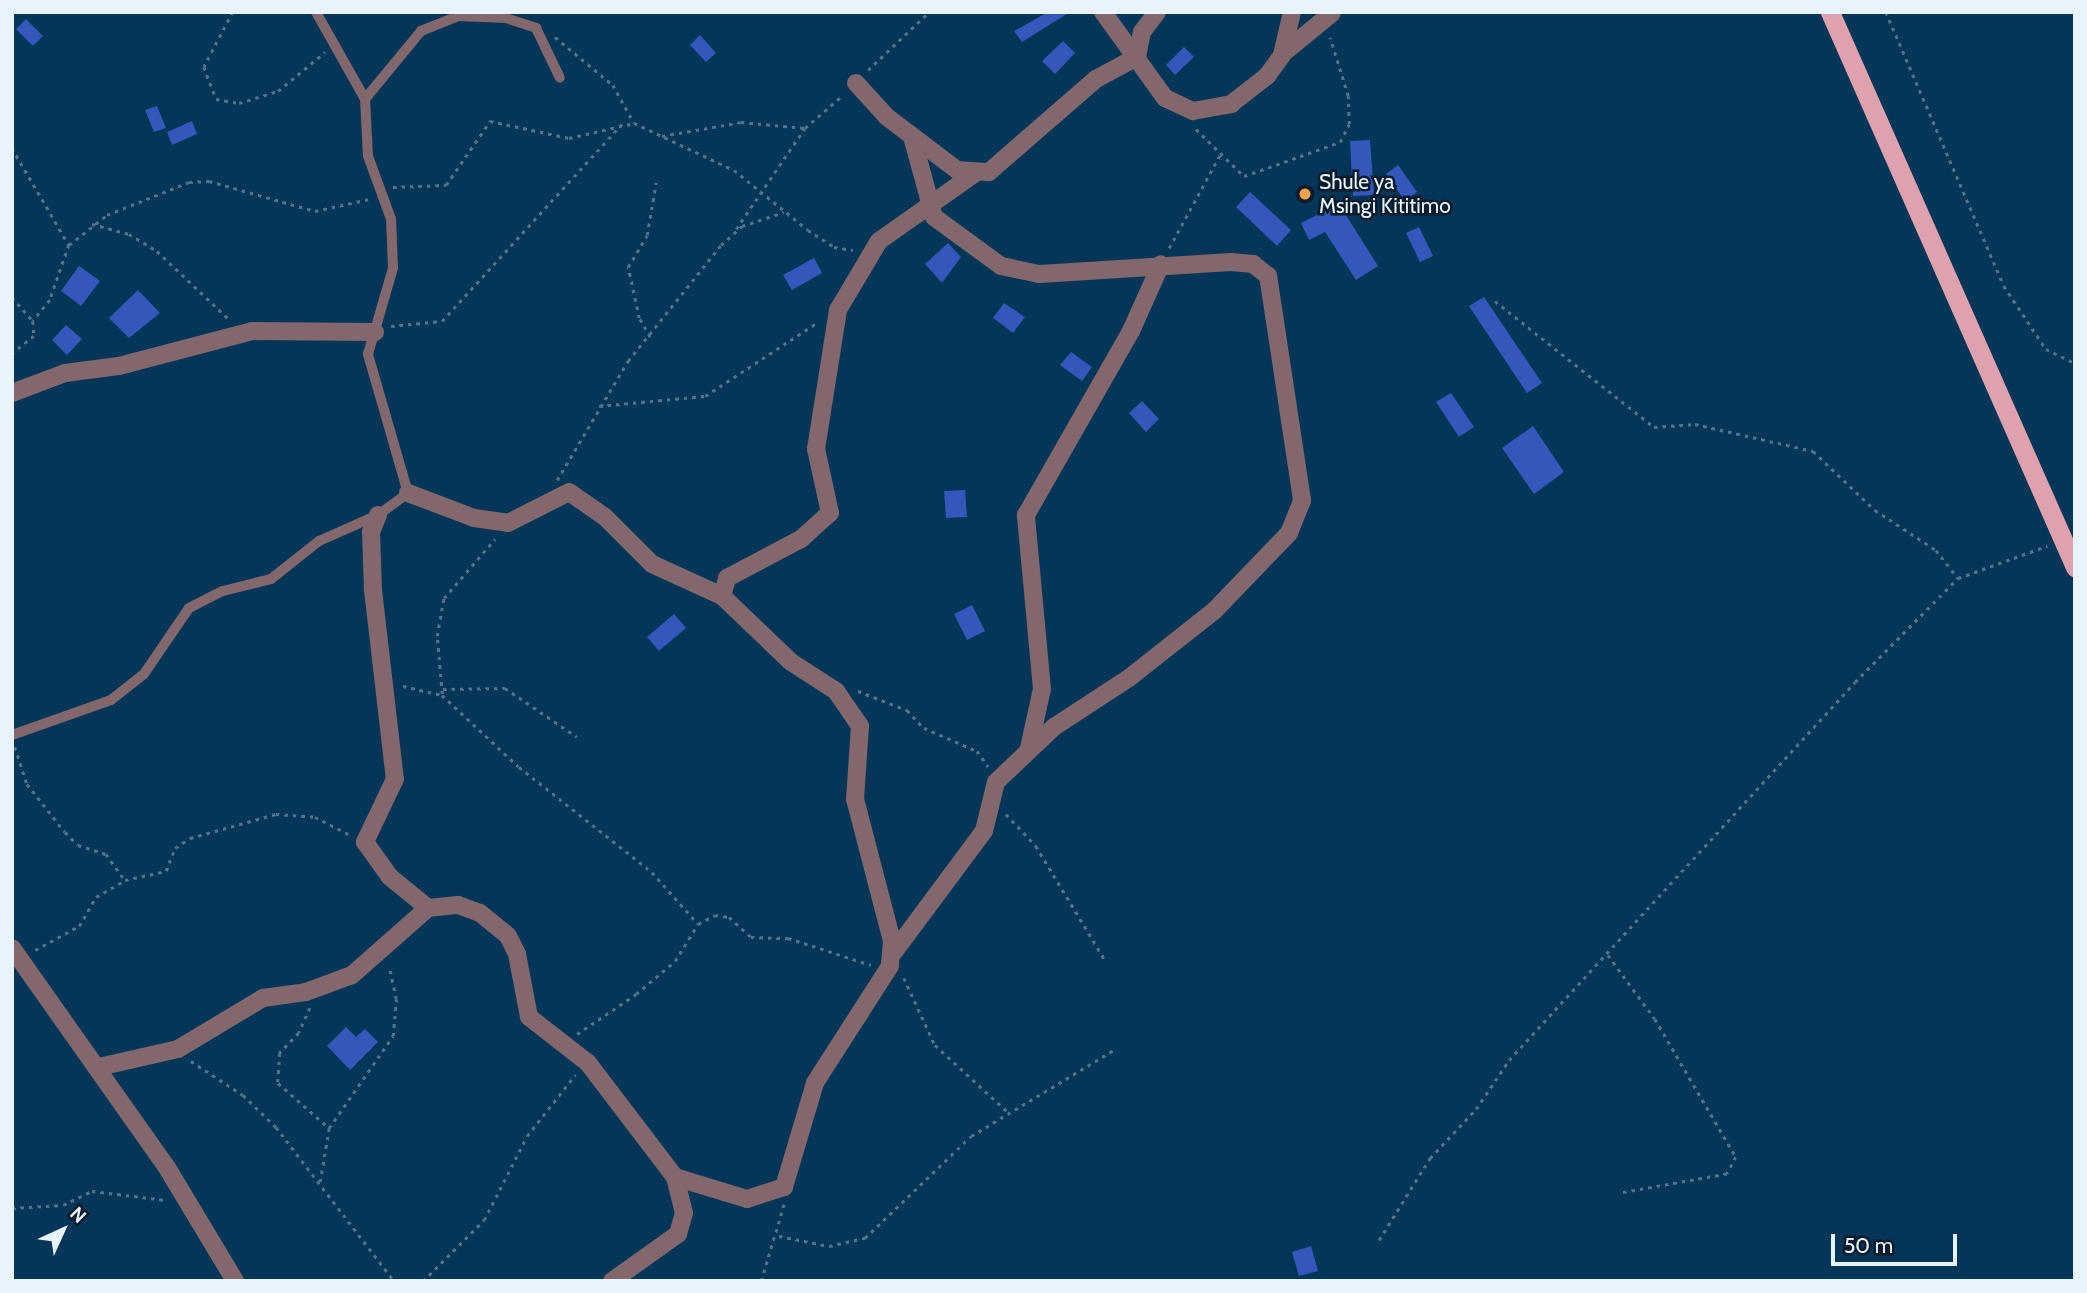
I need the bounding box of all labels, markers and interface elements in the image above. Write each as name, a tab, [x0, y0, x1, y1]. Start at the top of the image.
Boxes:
place label: Shule ya Msingi Kititimo	[1319, 169, 1451, 219]
marker: Shule ya Msingi Kititimo	[1297, 186, 1313, 202]
north arrow	[28, 1195, 98, 1265]
text: N	[65, 1202, 91, 1228]
scale bar	[1835, 1220, 1961, 1264]
text: 50 m	[1844, 1233, 1893, 1258]

